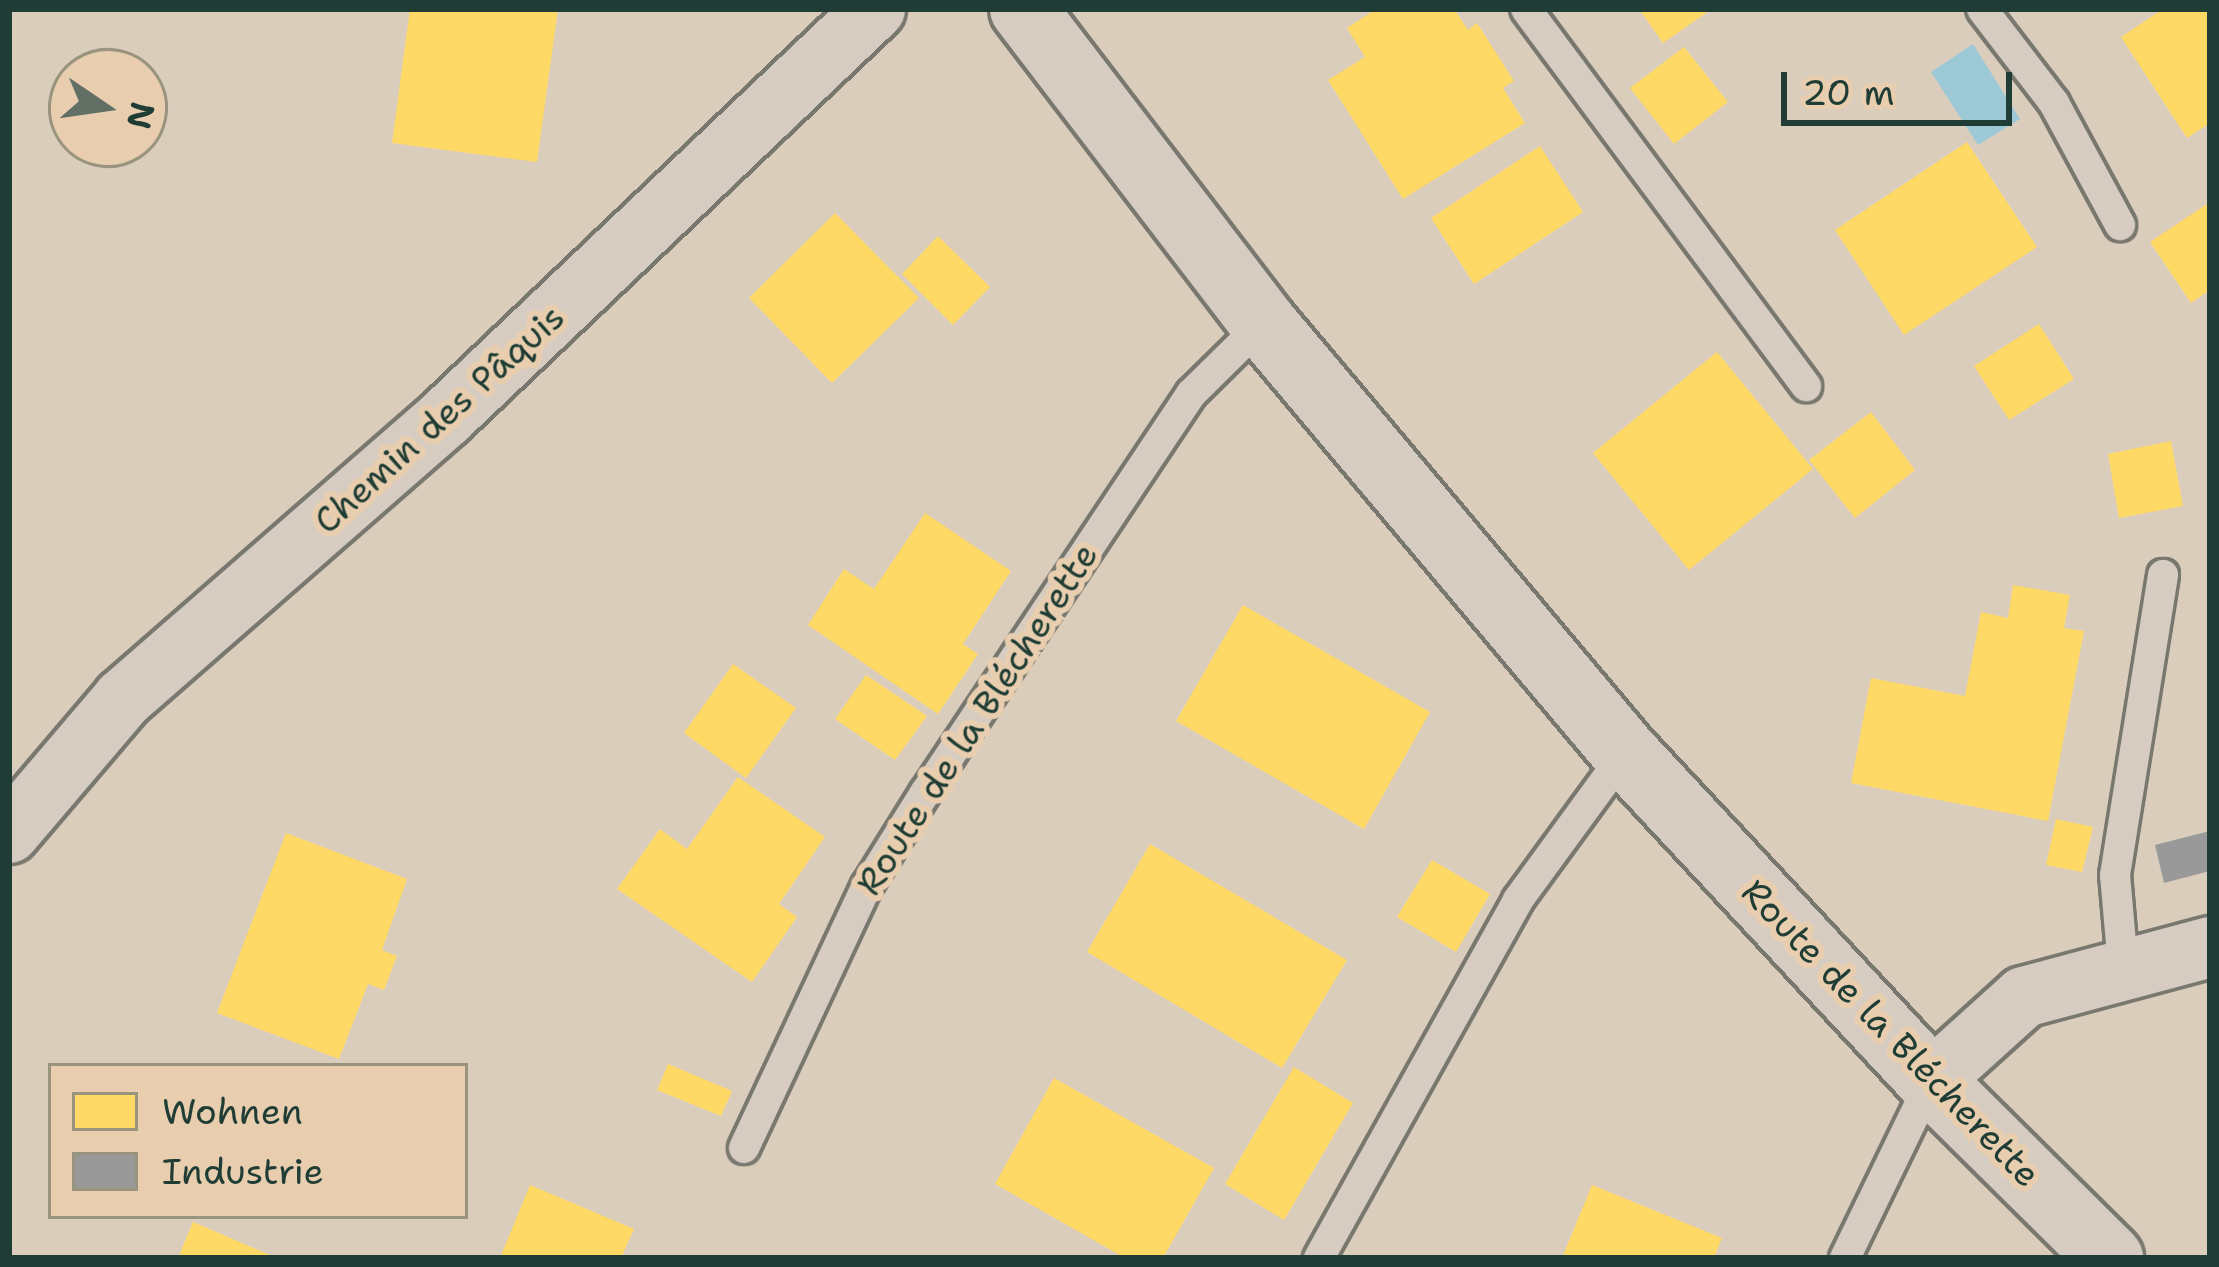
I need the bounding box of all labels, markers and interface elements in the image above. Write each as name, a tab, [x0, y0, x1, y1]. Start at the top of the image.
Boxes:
north arrow	[48, 48, 168, 168]
scale bar	[1787, 48, 2018, 122]
text: 20 m	[1802, 68, 1895, 117]
text: N	[116, 98, 166, 133]
street label: Chemin des Pâquis	[305, 295, 573, 543]
street label: Route de la Blécherette	[847, 535, 1107, 903]
street label: Route de la Blécherette	[1733, 870, 2049, 1196]
legend	[48, 1063, 468, 1219]
text: Wohnen	[162, 1087, 303, 1136]
text: Industrie	[162, 1147, 324, 1196]

